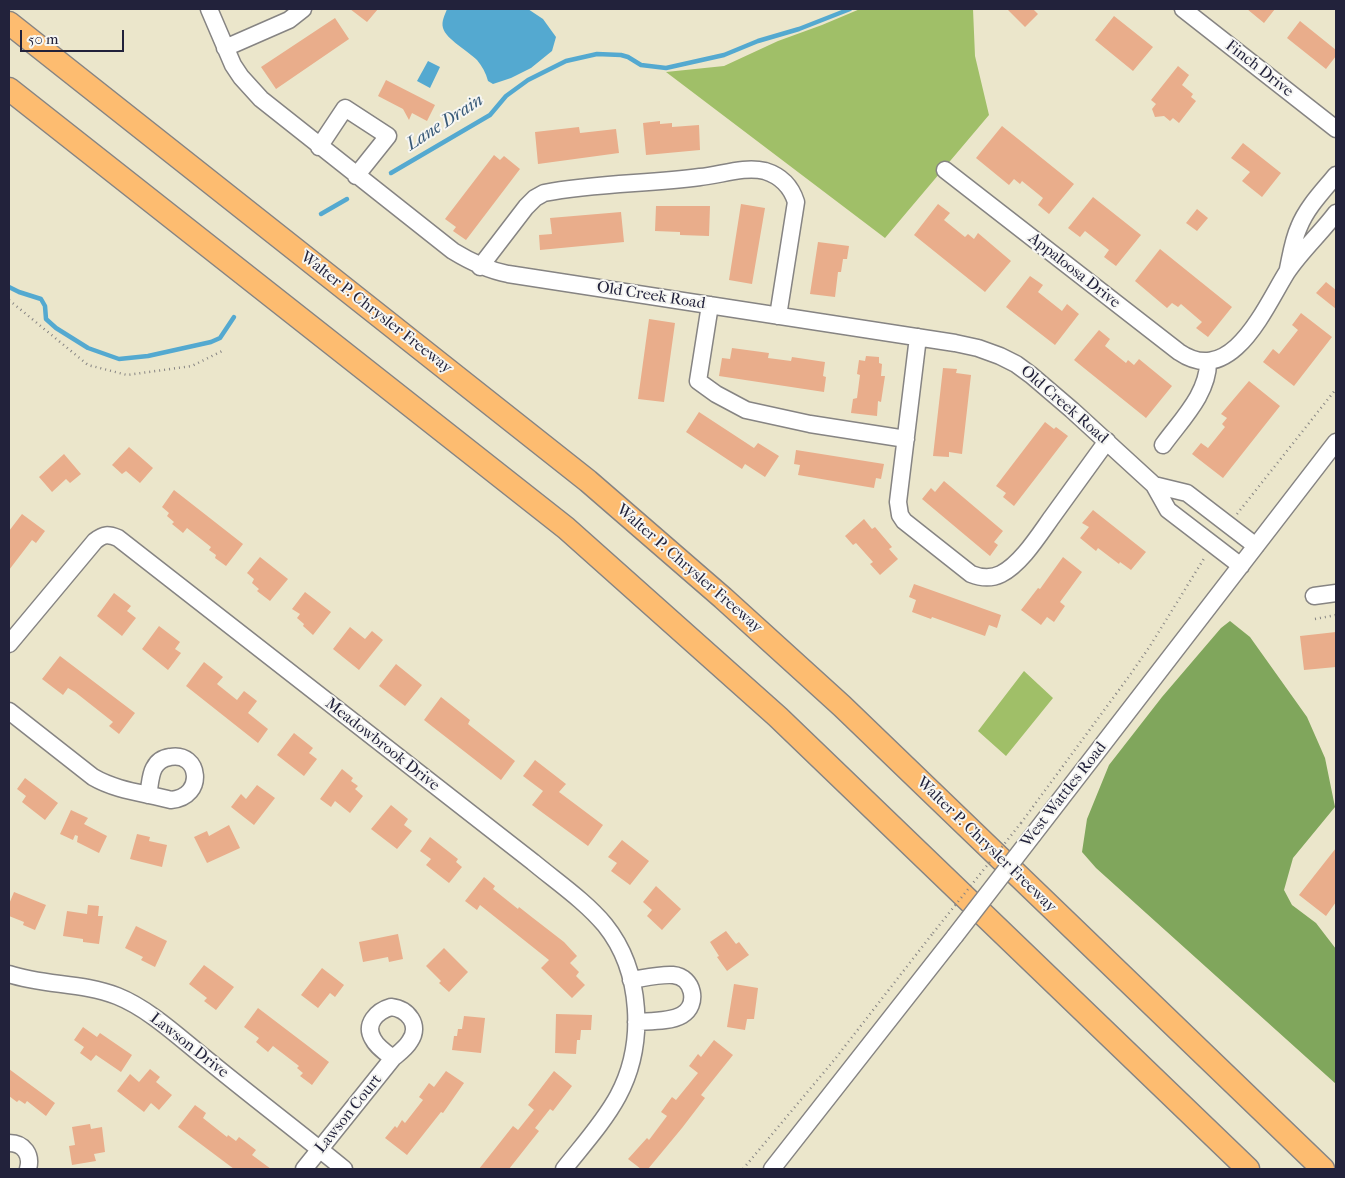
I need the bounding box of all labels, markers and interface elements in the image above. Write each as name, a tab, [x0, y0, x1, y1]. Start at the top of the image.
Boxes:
scale bar	[22, 20, 126, 52]
text: 50 m	[28, 30, 58, 48]
street label: Finch Drive	[1221, 36, 1297, 102]
water label: Lane Drain	[402, 90, 488, 156]
street label: Appaloosa Drive	[1024, 229, 1124, 313]
street label: Walter P. Chrysler Freeway	[296, 248, 456, 378]
street label: Old Creek Road	[595, 278, 707, 314]
street label: Old Creek Road	[1016, 362, 1112, 448]
street label: Walter P. Chrysler Freeway	[612, 500, 766, 638]
street label: Meadowbrook Drive	[321, 694, 443, 796]
street label: West Wattles Road	[1017, 739, 1111, 851]
street label: Walter P. Chrysler Freeway	[912, 773, 1060, 917]
street label: Lawson Drive	[146, 1009, 232, 1083]
street label: Lawson Court	[311, 1071, 387, 1157]

